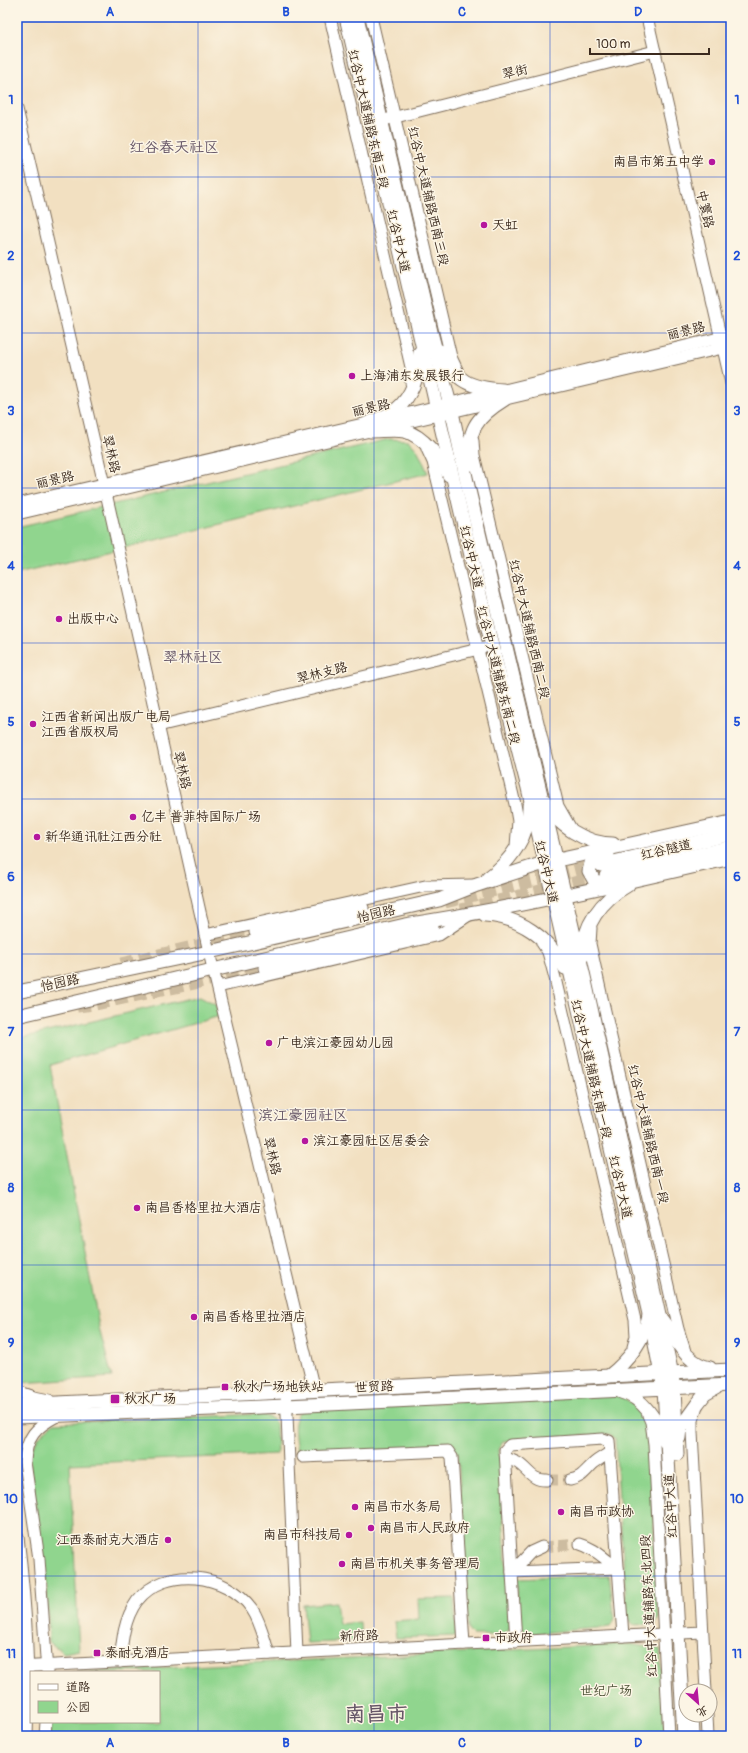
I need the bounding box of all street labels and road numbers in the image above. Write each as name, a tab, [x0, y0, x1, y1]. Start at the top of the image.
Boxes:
street label: 红谷中大道辅路东南三段	[344, 48, 392, 190]
street label: 翠街	[500, 61, 530, 83]
street label: 红谷中大道辅路西南三段	[404, 125, 452, 267]
street label: 中寰路	[693, 188, 717, 230]
street label: 红谷中大道	[383, 208, 413, 274]
street label: 丽景路	[665, 319, 707, 343]
street label: 丽景路	[350, 396, 392, 420]
street label: 翠林路	[99, 433, 123, 475]
street label: 丽景路	[34, 468, 76, 492]
street label: 红谷中大道	[456, 524, 486, 590]
street label: 红谷中大道辅路西南二段	[505, 558, 553, 700]
street label: 红谷中大道辅路东南二段	[473, 604, 523, 746]
street label: 翠林支路	[295, 659, 349, 687]
street label: 翠林路	[170, 749, 194, 791]
street label: 红谷隧道	[639, 836, 693, 864]
street label: 红谷中大道	[531, 839, 561, 905]
street label: 怡园路	[355, 902, 397, 926]
street label: 怡园路	[39, 971, 81, 995]
street label: 红谷中大道辅路东南一段	[567, 998, 615, 1140]
street label: 红谷中大道辅路西南一段	[624, 1063, 672, 1205]
street label: 翠林路	[260, 1135, 284, 1177]
street label: 红谷中大道	[605, 1154, 635, 1220]
street label: 世贸路	[354, 1378, 394, 1396]
street label: 红谷中大道	[661, 1473, 681, 1539]
street label: 红谷中大道辅路东北四段	[637, 1534, 661, 1678]
street label: 新府路	[339, 1627, 379, 1645]

